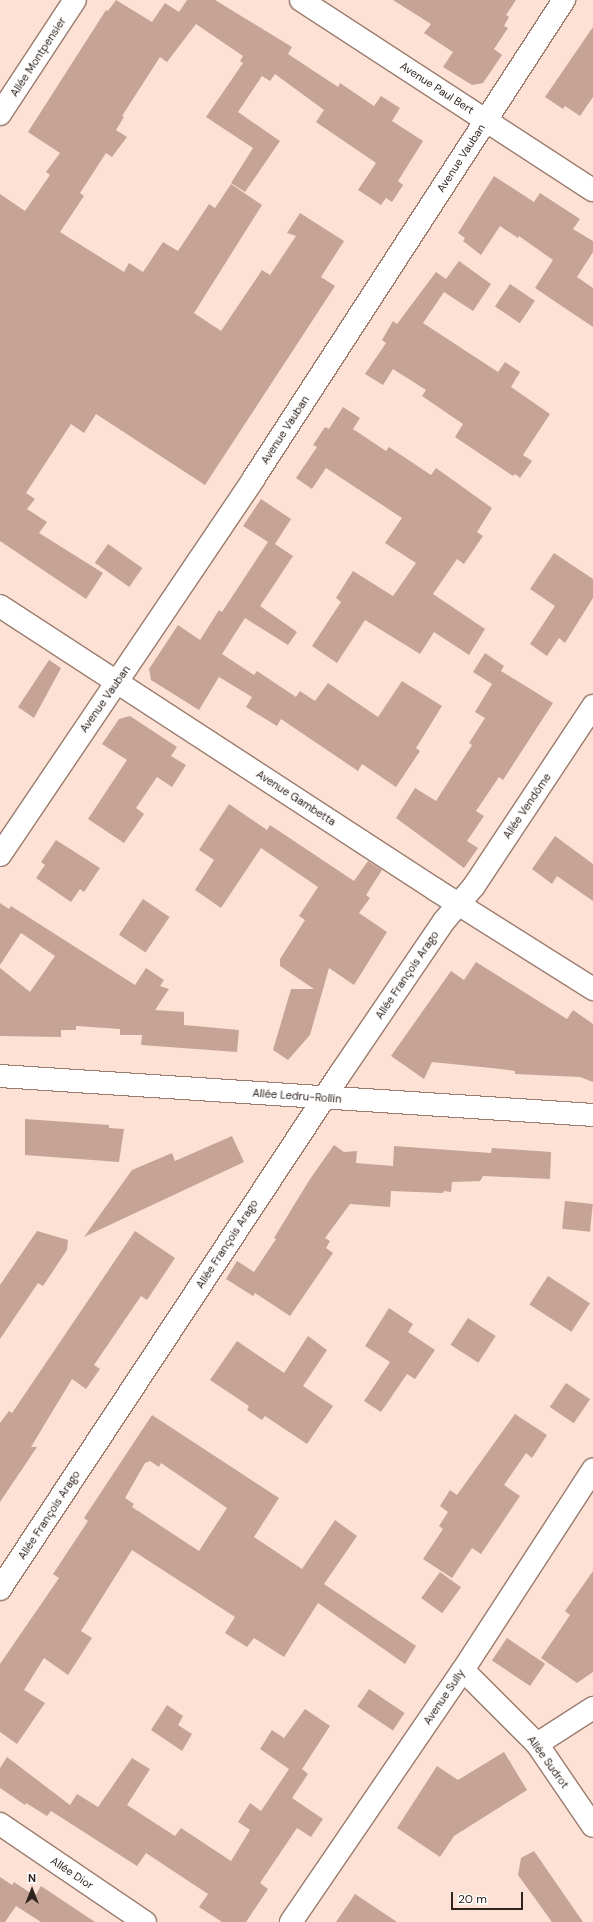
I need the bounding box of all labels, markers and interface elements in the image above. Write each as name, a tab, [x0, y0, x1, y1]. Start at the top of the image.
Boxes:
street label: Allée Montpensier	[7, 15, 69, 99]
street label: Avenue Paul Bert	[398, 59, 476, 117]
street label: Avenue Vauban	[434, 121, 488, 195]
street label: Avenue Vauban	[258, 393, 312, 467]
street label: Avenue Vauban	[77, 663, 133, 735]
street label: Avenue Gambetta	[254, 767, 338, 829]
street label: Allée Vendôme	[500, 771, 554, 841]
street label: Allée François Arago	[373, 928, 441, 1022]
street label: Allée Ledru-Rollin	[252, 1086, 342, 1106]
street label: Allée François Arago	[193, 1197, 261, 1291]
street label: Allée François Arago	[15, 1468, 83, 1562]
street label: Avenue Sully	[421, 1667, 467, 1727]
street label: Allée Sudrot	[525, 1733, 571, 1791]
street label: Allée Dior	[48, 1854, 96, 1892]
north arrow	[12, 1870, 52, 1910]
text: N	[28, 1871, 36, 1885]
scale bar	[453, 1884, 525, 1910]
text: 20 m	[458, 1891, 487, 1907]

